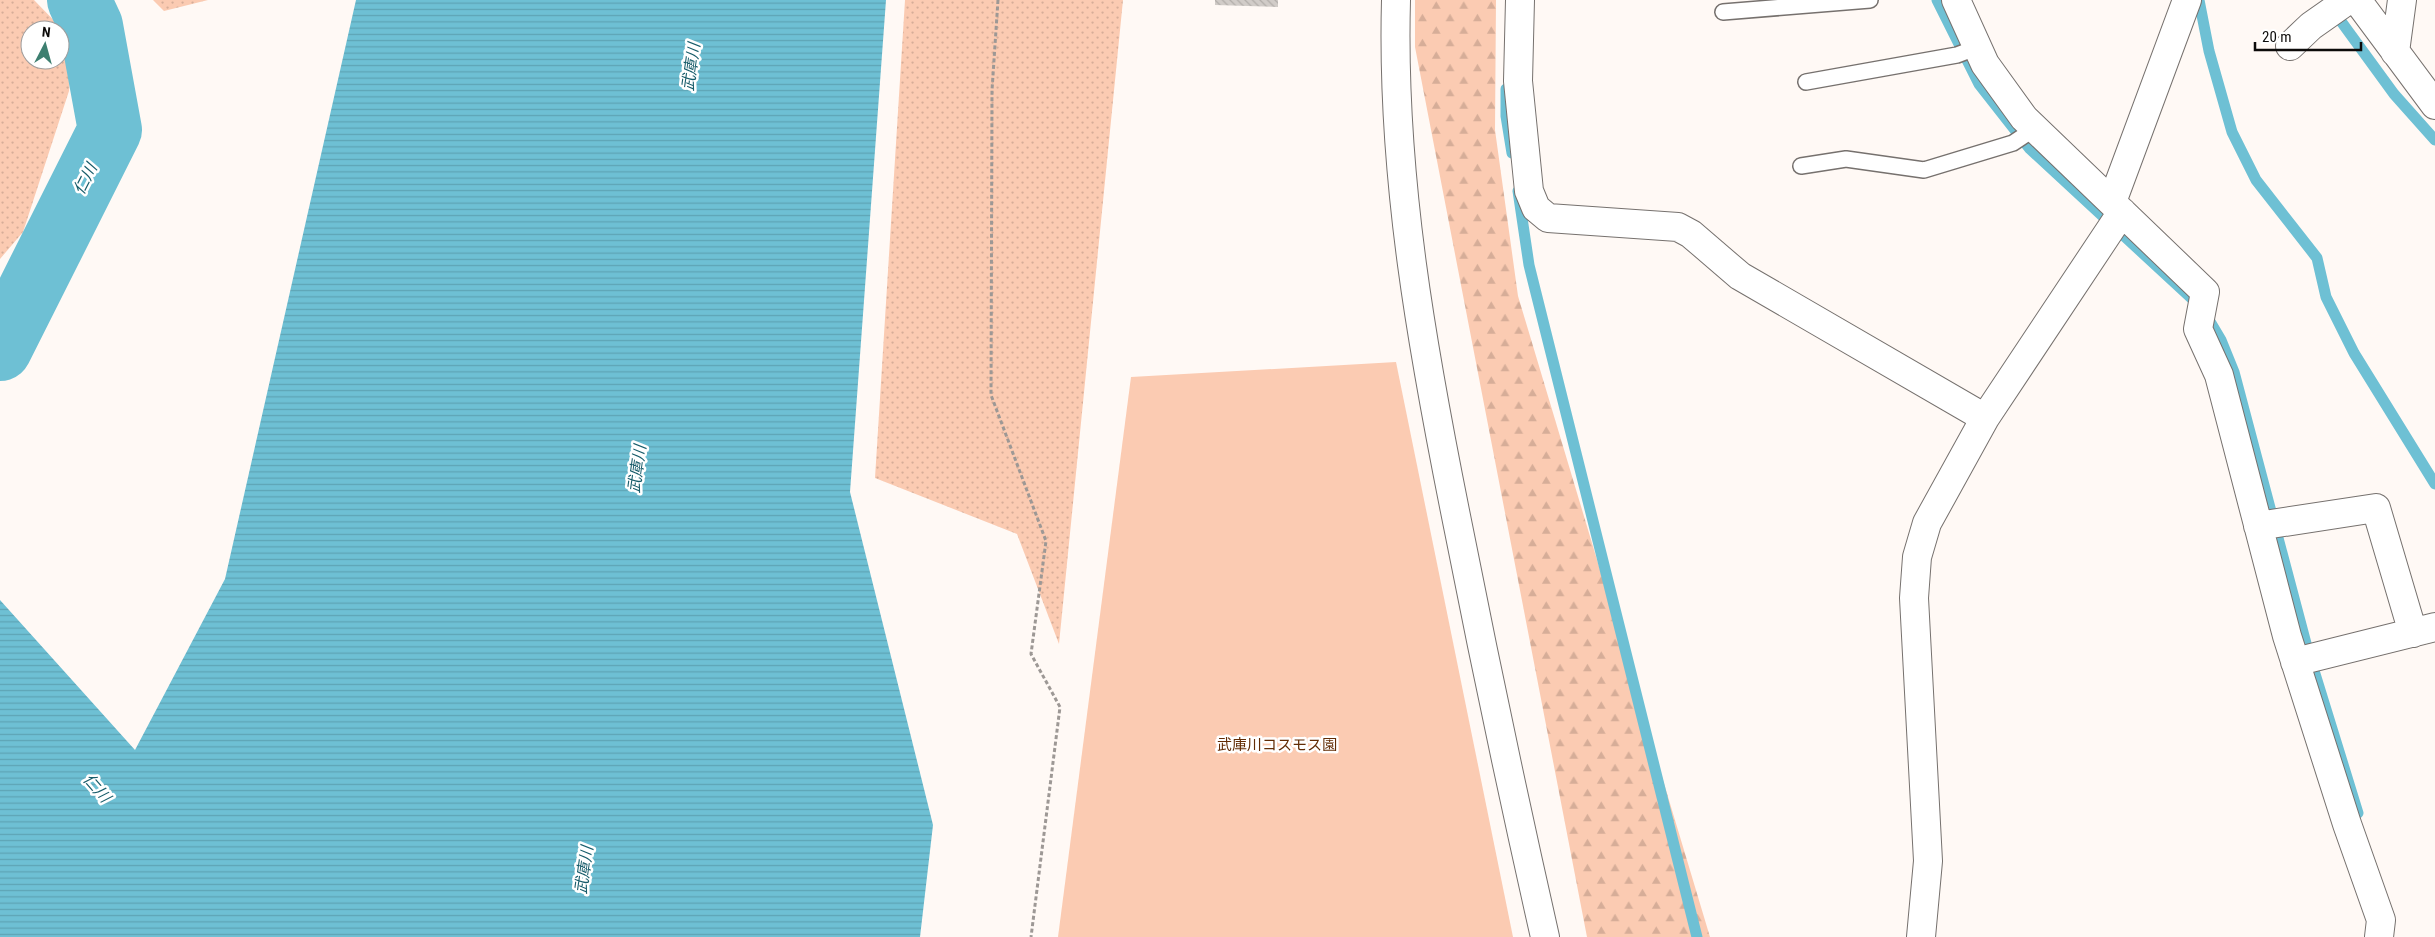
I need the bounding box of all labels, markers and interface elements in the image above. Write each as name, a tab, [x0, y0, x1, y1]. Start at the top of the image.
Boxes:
north arrow	[20, 20, 70, 70]
scale bar	[2255, 20, 2361, 52]
text: N	[41, 24, 51, 40]
text: 20 m	[2262, 28, 2292, 46]
water label: 武庫川	[678, 40, 704, 92]
water label: 仁川	[69, 159, 102, 198]
water label: 武庫川	[624, 442, 650, 494]
park label: 武庫川コスモス園	[1217, 736, 1337, 754]
water label: 仁川	[79, 770, 116, 808]
water label: 武庫川	[571, 843, 597, 895]

